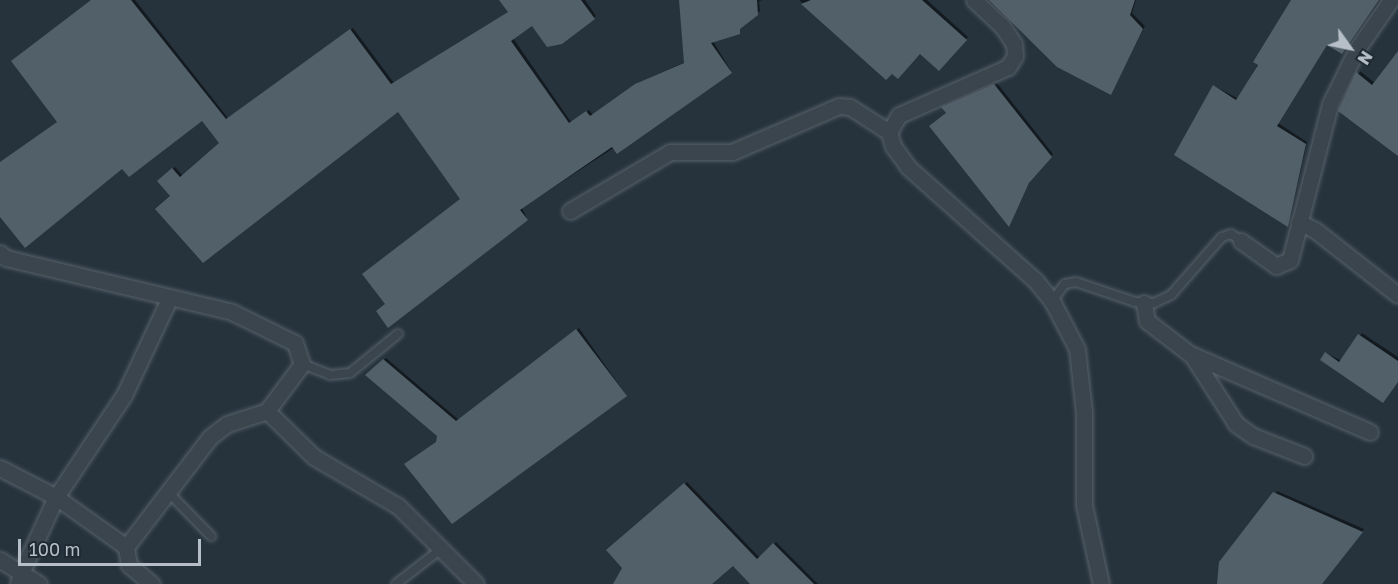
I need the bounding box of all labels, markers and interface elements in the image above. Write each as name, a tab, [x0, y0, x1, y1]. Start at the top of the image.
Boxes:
north arrow	[1320, 18, 1380, 78]
text: N	[1353, 47, 1377, 68]
scale bar	[21, 527, 204, 565]
text: 100 m	[29, 538, 80, 560]

